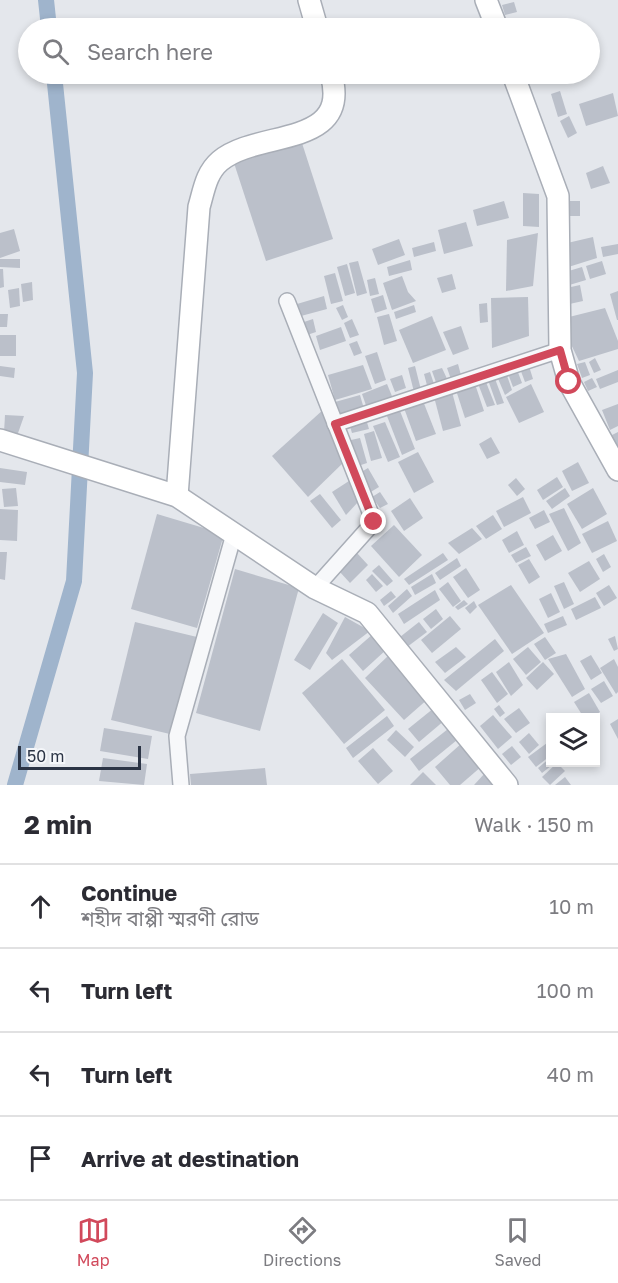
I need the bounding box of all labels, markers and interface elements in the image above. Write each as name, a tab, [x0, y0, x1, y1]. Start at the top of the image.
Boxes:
search box	[18, 18, 600, 84]
icon: search	[39, 35, 72, 68]
text: Search here	[87, 38, 213, 65]
route start	[555, 368, 581, 394]
route end	[360, 508, 386, 534]
map controls	[546, 713, 600, 767]
button: layers	[546, 713, 600, 767]
scale bar	[18, 743, 141, 770]
text: 50 m	[27, 746, 64, 766]
text: 2 min	[24, 809, 92, 840]
text: Walk · 150 m	[474, 812, 594, 836]
text: Continue	[81, 879, 177, 906]
icon: ahead	[24, 890, 57, 923]
text: 10 m	[549, 894, 594, 918]
text: শহীদ বাপ্পী স্মরণী রোড	[81, 906, 259, 930]
icon: left	[24, 974, 57, 1007]
text: Turn left	[81, 977, 172, 1004]
text: 100 m	[537, 978, 594, 1002]
icon: left	[24, 1058, 57, 1091]
text: Turn left	[81, 1061, 172, 1088]
text: 40 m	[547, 1062, 594, 1086]
icon: arrive	[24, 1142, 57, 1175]
text: Arrive at destination	[81, 1145, 299, 1172]
tab: Map	[77, 1214, 110, 1270]
tab: Directions	[263, 1214, 341, 1270]
tab: Saved	[495, 1214, 541, 1270]

